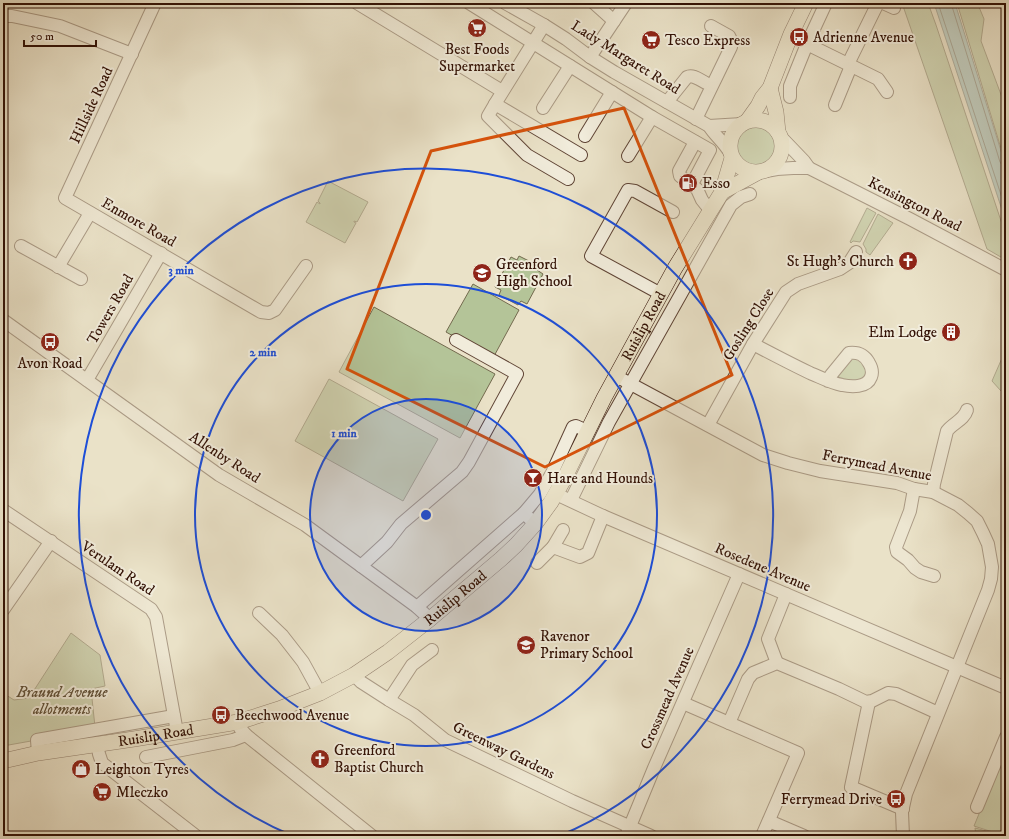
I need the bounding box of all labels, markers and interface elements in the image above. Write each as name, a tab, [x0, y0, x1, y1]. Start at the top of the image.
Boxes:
street label: Lady Margaret Road	[568, 16, 684, 99]
supermarket icon: Best Foods Supermarket	[466, 17, 488, 39]
scale bar	[24, 22, 96, 48]
bus stop icon: Adrienne Avenue	[788, 26, 810, 48]
place label: Adrienne Avenue	[813, 28, 914, 47]
text: 50 m	[30, 29, 54, 44]
supermarket icon: Tesco Express	[640, 29, 662, 51]
place label: Tesco Express	[665, 31, 750, 50]
place label: Best Foods Supermarket	[439, 40, 515, 76]
street label: Hillside Road	[65, 63, 118, 147]
fuel station icon: Esso	[677, 172, 699, 194]
street label: Kensington Road	[865, 173, 965, 236]
place label: Esso	[702, 174, 730, 193]
street label: Enmore Road	[98, 193, 180, 252]
church icon: St Hugh's Church	[897, 250, 919, 272]
place label: St Hugh's Church	[787, 252, 894, 271]
place label: Greenford High School	[496, 255, 573, 291]
school or university icon: Greenford High School	[471, 262, 493, 284]
text: 3 min	[168, 263, 194, 278]
street label: Towers Road	[83, 270, 138, 348]
street label: Gosling Close	[719, 284, 778, 364]
street label: Ruislip Road	[617, 288, 671, 364]
building icon: Elm Lodge	[940, 321, 962, 343]
place label: Elm Lodge	[868, 323, 937, 342]
bus stop icon: Avon Road	[39, 331, 61, 353]
text: 2 min	[250, 345, 277, 360]
place label: Avon Road	[17, 354, 83, 373]
text: 1 min	[331, 426, 357, 441]
street label: Allenby Road	[186, 427, 264, 488]
street label: Ferrymead Avenue	[821, 446, 933, 485]
bar icon: Hare and Hounds	[522, 467, 544, 489]
place label: Hare and Hounds	[547, 469, 653, 488]
centre of rings	[419, 508, 433, 522]
street label: Verulam Road	[77, 536, 158, 600]
street label: Rosedene Avenue	[712, 539, 814, 596]
street label: Ruislip Road	[420, 566, 491, 630]
place label: Ravenor Primary School	[540, 627, 633, 663]
school or university icon: Ravenor Primary School	[515, 634, 537, 656]
street label: Crossmead Avenue	[636, 644, 699, 753]
park label: Braund Avenue allotments	[16, 683, 108, 719]
bus stop icon: Beechwood Avenue	[210, 704, 232, 726]
place label: Beechwood Avenue	[235, 706, 349, 725]
street label: Greenway Gardens	[450, 717, 558, 783]
street label: Ruislip Road	[117, 720, 196, 751]
place label: Greenford Baptist Church	[334, 741, 424, 777]
church icon: Greenford Baptist Church	[309, 748, 331, 770]
shop icon: Leighton Tyres	[70, 758, 92, 780]
place label: Leighton Tyres	[95, 760, 189, 779]
supermarket icon: Mleczko	[91, 781, 113, 803]
place label: Mleczko	[116, 783, 168, 802]
bus stop icon: Ferrymead Drive	[885, 788, 907, 810]
place label: Ferrymead Drive	[781, 790, 882, 809]

